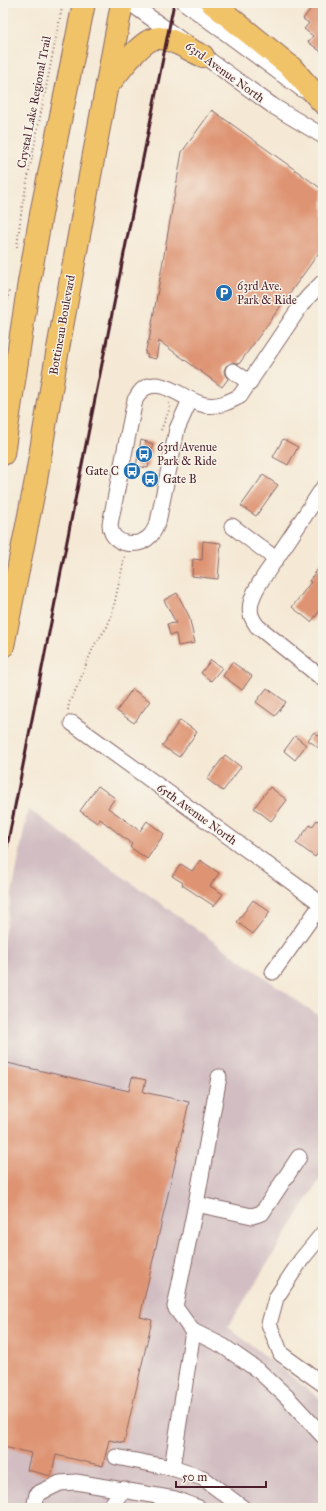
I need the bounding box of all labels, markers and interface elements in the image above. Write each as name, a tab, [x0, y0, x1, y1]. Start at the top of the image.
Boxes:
street label: Crystal Lake Regional Trail	[14, 34, 55, 170]
street label: 63rd Avenue North	[183, 39, 267, 106]
street label: Bottineau Boulevard	[46, 274, 78, 376]
place label: 63rd Ave. Park & Ride	[237, 279, 297, 307]
parking icon: 63rd Ave. Park & Ride	[214, 283, 234, 303]
place label: 63rd Avenue Park & Ride	[157, 440, 217, 468]
bus stop icon: 63rd Avenue Park & Ride	[134, 444, 154, 464]
bus stop icon: Gate C	[122, 461, 142, 481]
place label: Gate C	[85, 464, 119, 478]
bus stop icon: Gate B	[140, 469, 160, 489]
place label: Gate B	[163, 472, 197, 486]
street label: 65th Avenue North	[154, 780, 240, 848]
scale bar	[176, 1463, 266, 1489]
text: 50 m	[182, 1470, 207, 1484]

